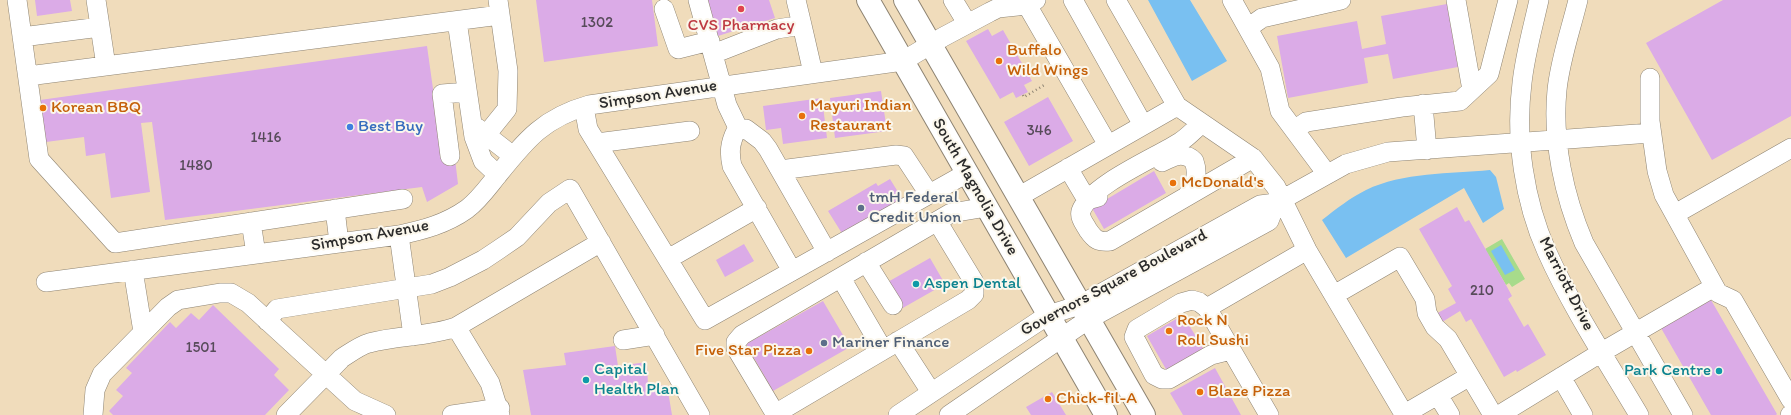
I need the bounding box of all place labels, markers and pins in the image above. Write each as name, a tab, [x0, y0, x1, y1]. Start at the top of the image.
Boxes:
marker: CVS Pharmacy	[736, 4, 746, 14]
place label: CVS Pharmacy	[687, 16, 795, 36]
place label: Buffalo Wild Wings	[1007, 41, 1088, 81]
marker: Buffalo Wild Wings	[994, 56, 1004, 66]
place label: Mayuri Indian Restaurant	[810, 96, 911, 136]
place label: Korean BBQ	[51, 98, 141, 118]
marker: Korean BBQ	[38, 103, 48, 113]
marker: Mayuri Indian Restaurant	[797, 111, 807, 121]
place label: Best Buy	[358, 117, 423, 137]
marker: Best Buy	[345, 122, 355, 132]
place label: McDonald's	[1181, 173, 1264, 193]
marker: McDonald's	[1168, 178, 1178, 188]
place label: tmH Federal Credit Union	[869, 188, 961, 228]
marker: tmH Federal Credit Union	[856, 203, 866, 213]
place label: Aspen Dental	[924, 274, 1021, 294]
marker: Aspen Dental	[911, 279, 921, 289]
place label: Rock N Roll Sushi	[1177, 311, 1249, 351]
marker: Rock N Roll Sushi	[1164, 326, 1174, 336]
place label: Mariner Finance	[832, 333, 949, 353]
marker: Mariner Finance	[819, 338, 829, 348]
place label: Five Star Pizza	[695, 341, 801, 361]
marker: Five Star Pizza	[804, 346, 814, 356]
place label: Capital Health Plan	[594, 360, 679, 400]
place label: Park Centre	[1624, 361, 1711, 381]
marker: Park Centre	[1714, 366, 1724, 376]
marker: Capital Health Plan	[581, 375, 591, 385]
place label: Blaze Pizza	[1208, 382, 1290, 402]
marker: Blaze Pizza	[1195, 387, 1205, 397]
place label: Chick-fil-A	[1056, 389, 1137, 409]
marker: Chick-fil-A	[1043, 394, 1053, 404]

